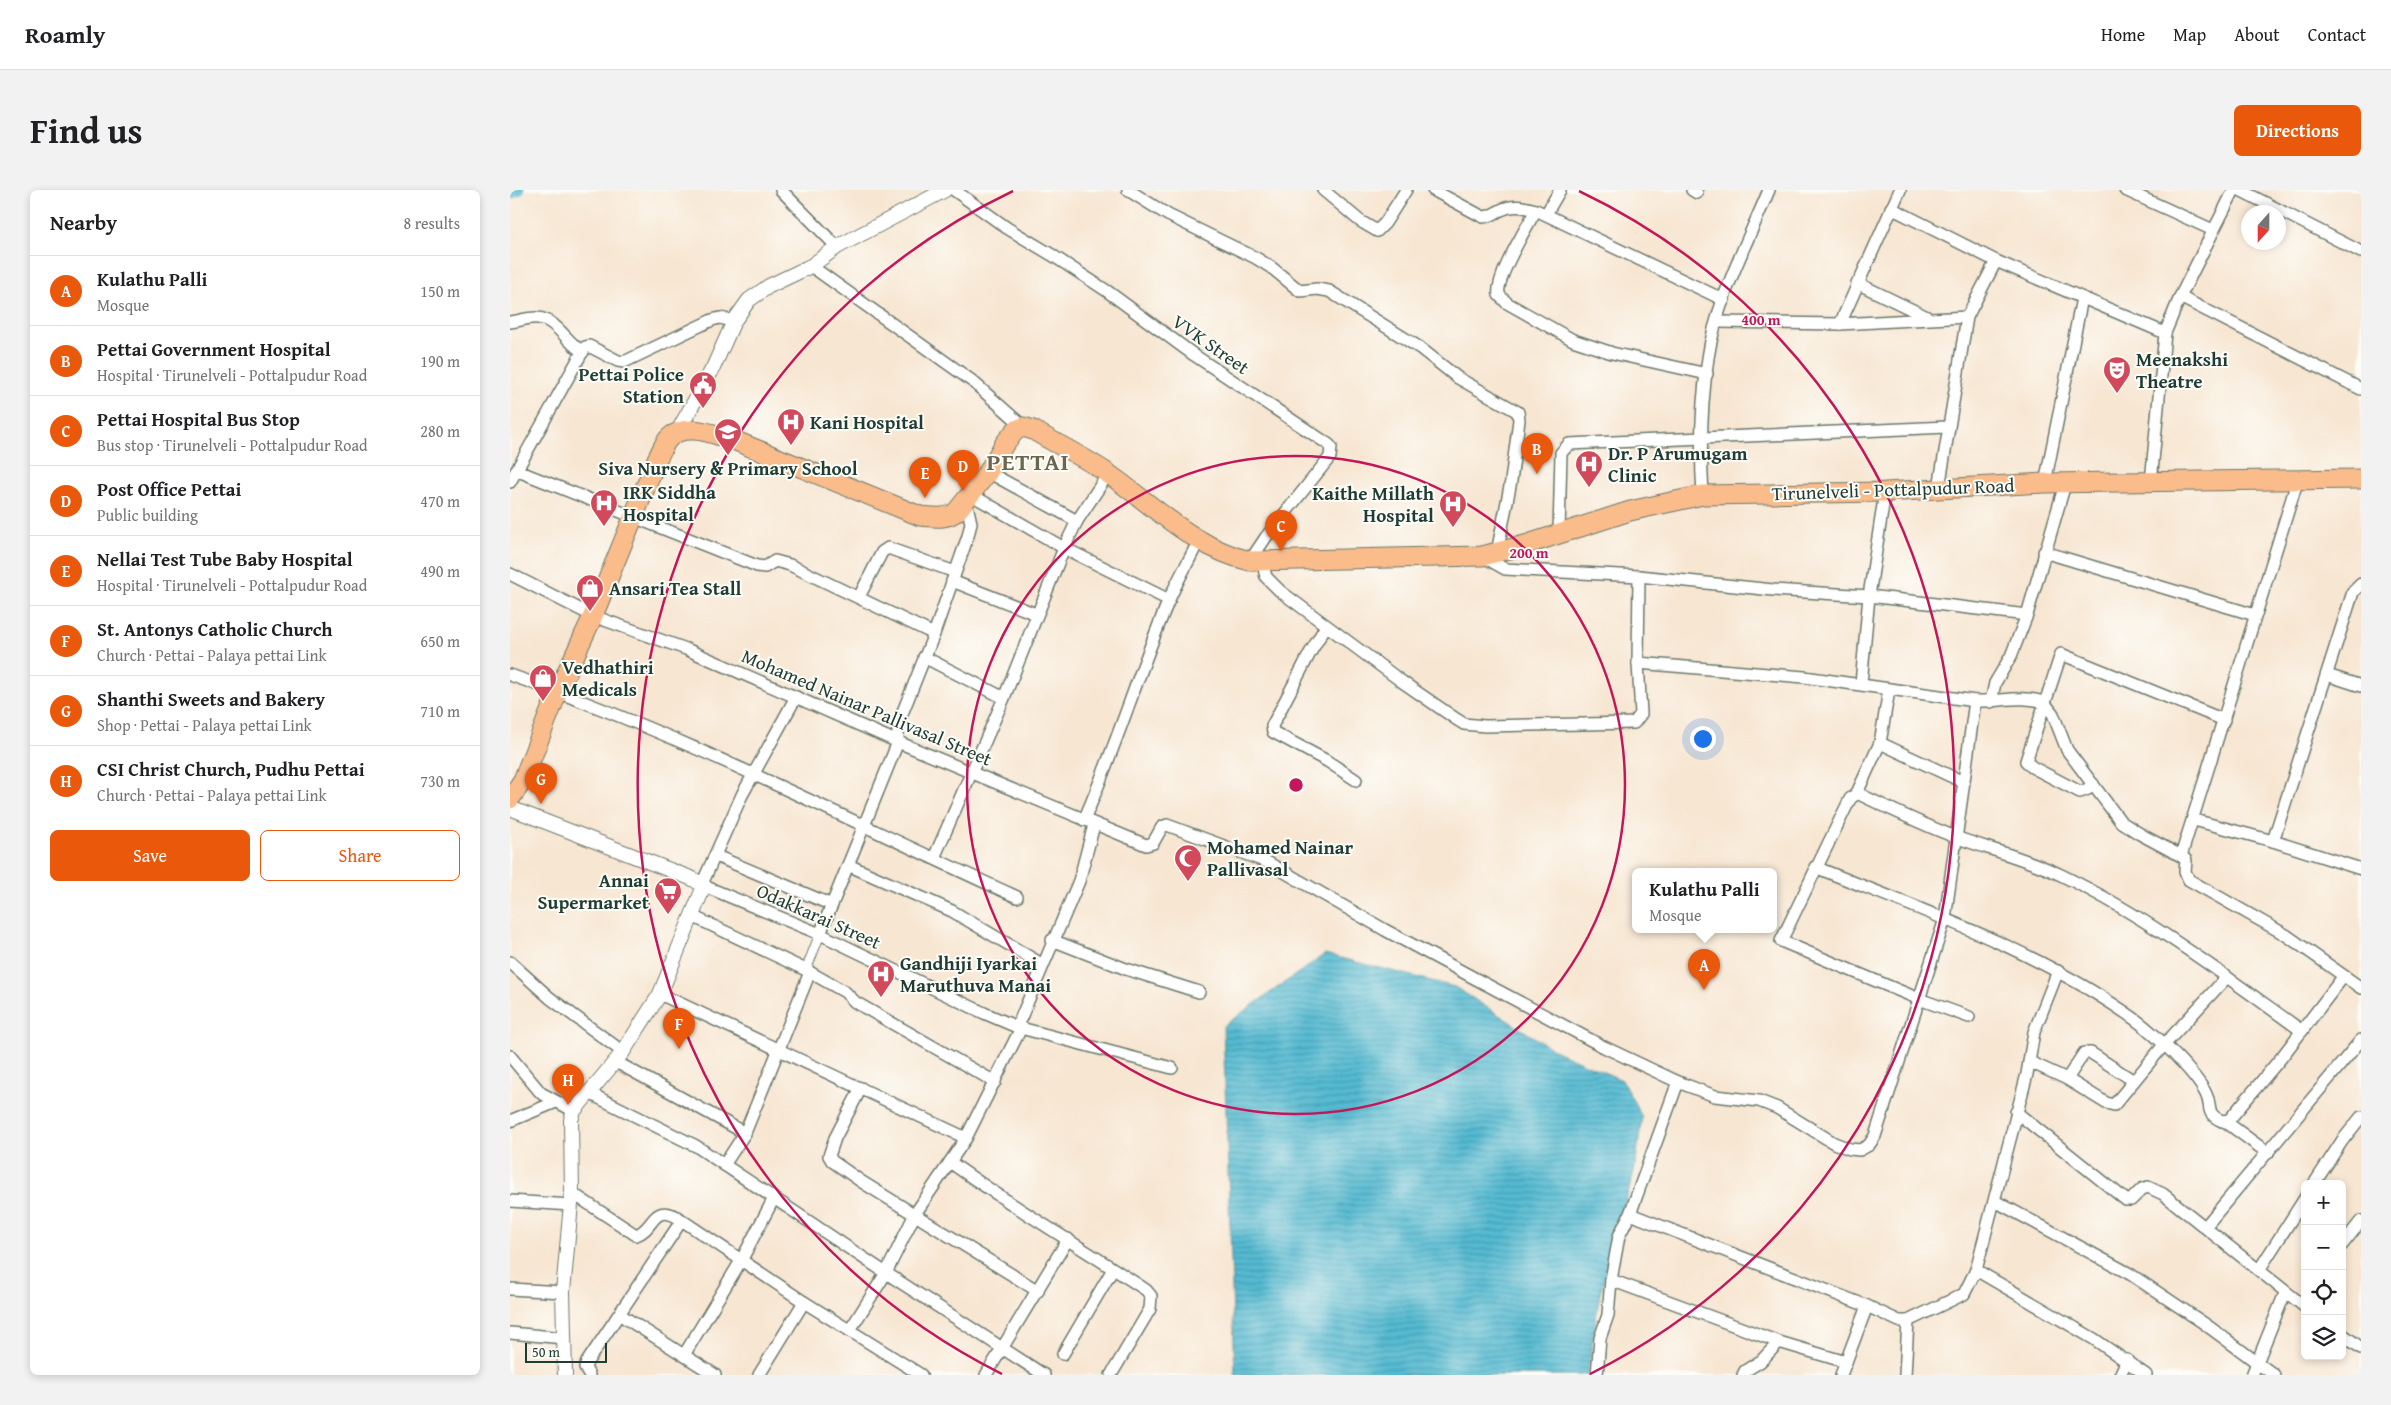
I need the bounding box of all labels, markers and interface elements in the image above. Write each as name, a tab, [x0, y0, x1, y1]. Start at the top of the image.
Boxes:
text: Roamly	[25, 17, 105, 52]
text: Home	[2101, 21, 2145, 48]
text: Map	[2173, 21, 2206, 48]
text: About	[2234, 21, 2280, 48]
text: Contact	[2308, 21, 2366, 48]
text: Find us	[30, 105, 143, 156]
button: Directions	[2234, 105, 2361, 156]
north arrow	[2241, 205, 2286, 250]
text: Nearby	[50, 207, 117, 238]
text: 8 results	[403, 211, 460, 235]
text: Kulathu Palli	[97, 265, 208, 293]
text: A	[61, 279, 71, 303]
text: 150 m	[420, 279, 460, 303]
text: Mosque	[97, 293, 149, 317]
street label: VVK Street	[1167, 307, 1255, 381]
text: 400 m	[1741, 309, 1781, 330]
text: Pettai Government Hospital	[97, 335, 331, 363]
place label: Meenakshi Theatre	[2136, 345, 2228, 395]
text: B	[61, 349, 71, 373]
text: 190 m	[420, 349, 460, 373]
theatre icon: Meenakshi Theatre	[2102, 355, 2132, 394]
place label: Pettai Police Station	[578, 360, 685, 410]
text: Hospital · Tirunelveli - Pottalpudur Road	[97, 363, 367, 387]
public building icon: Pettai Police Station	[688, 370, 718, 409]
text: Pettai Hospital Bus Stop	[97, 405, 300, 433]
hospital icon: Kani Hospital	[776, 407, 806, 446]
place label: Kani Hospital	[810, 408, 924, 436]
school or university icon: Siva Nursery & Primary School	[713, 417, 743, 456]
text: C	[61, 419, 71, 443]
text: 280 m	[420, 419, 460, 443]
text: Bus stop · Tirunelveli - Pottalpudur Road	[97, 433, 368, 457]
pin: B	[1521, 433, 1553, 474]
place label: Dr. P Arumugam Clinic	[1608, 439, 1748, 489]
district label: PETTAI	[986, 444, 1070, 479]
hospital icon: Dr. P Arumugam Clinic	[1574, 449, 1604, 488]
pin: D	[947, 450, 979, 491]
place label: Siva Nursery & Primary School	[598, 454, 858, 482]
pin: E	[909, 457, 941, 498]
street label: Tirunelveli - Pottalpudur Road	[1771, 471, 2016, 507]
text: Post Office Pettai	[97, 475, 242, 503]
place label: IRK Siddha Hospital	[623, 478, 716, 528]
place label: Kaithe Millath Hospital	[1312, 479, 1435, 529]
hospital icon: IRK Siddha Hospital	[589, 488, 619, 527]
text: D	[61, 489, 71, 513]
text: 470 m	[420, 489, 460, 513]
hospital icon: Kaithe Millath Hospital	[1438, 489, 1468, 528]
text: Public building	[97, 503, 198, 527]
pin: C	[1265, 510, 1297, 551]
text: 200 m	[1509, 542, 1549, 563]
text: Nellai Test Tube Baby Hospital	[97, 545, 353, 573]
text: E	[62, 559, 70, 583]
text: 490 m	[420, 559, 460, 583]
text: Hospital · Tirunelveli - Pottalpudur Road	[97, 573, 367, 597]
shop icon: Ansari Tea Stall	[575, 573, 605, 612]
place label: Ansari Tea Stall	[609, 574, 742, 602]
text: St. Antonys Catholic Church	[97, 615, 332, 643]
text: F	[62, 629, 70, 653]
text: 650 m	[420, 629, 460, 653]
street label: Mohamed Nainar Pallivasal Street	[738, 641, 997, 773]
text: Church · Pettai - Palaya pettai Link	[97, 643, 327, 667]
place label: Vedhathiri Medicals	[562, 653, 654, 703]
shop icon: Vedhathiri Medicals	[528, 663, 558, 702]
text: Shanthi Sweets and Bakery	[97, 685, 325, 713]
text: G	[61, 699, 71, 723]
text: 710 m	[420, 699, 460, 723]
text: Shop · Pettai - Palaya pettai Link	[97, 713, 312, 737]
your location	[1690, 726, 1716, 752]
text: CSI Christ Church, Pudhu Pettai	[97, 755, 365, 783]
pin: G	[525, 763, 557, 804]
text: H	[60, 769, 72, 793]
text: 730 m	[420, 769, 460, 793]
centre of rings	[1287, 776, 1305, 794]
text: Church · Pettai - Palaya pettai Link	[97, 783, 327, 807]
button: Save	[50, 830, 250, 881]
button: Share	[260, 830, 460, 881]
place label: Mohamed Nainar Pallivasal	[1207, 833, 1353, 883]
mosque icon: Mohamed Nainar Pallivasal	[1173, 843, 1203, 882]
place label: Annai Supermarket	[538, 866, 650, 916]
popup	[1632, 868, 1777, 933]
text: Kulathu Palli	[1649, 875, 1760, 903]
supermarket icon: Annai Supermarket	[653, 876, 683, 915]
street label: Odakkarai Street	[752, 876, 886, 956]
text: Mosque	[1649, 903, 1701, 927]
place label: Gandhiji Iyarkai Maruthuva Manai	[900, 949, 1051, 999]
pin: A	[1688, 949, 1720, 990]
hospital icon: Gandhiji Iyarkai Maruthuva Manai	[866, 959, 896, 998]
pin: F	[663, 1008, 695, 1049]
pin: H	[552, 1064, 584, 1105]
map controls	[2301, 1180, 2346, 1360]
button: +	[2301, 1180, 2346, 1225]
button: −	[2301, 1225, 2346, 1270]
button: locate	[2301, 1270, 2346, 1315]
button: layers	[2301, 1315, 2346, 1360]
scale bar	[525, 1340, 608, 1363]
text: 50 m	[532, 1342, 560, 1362]

